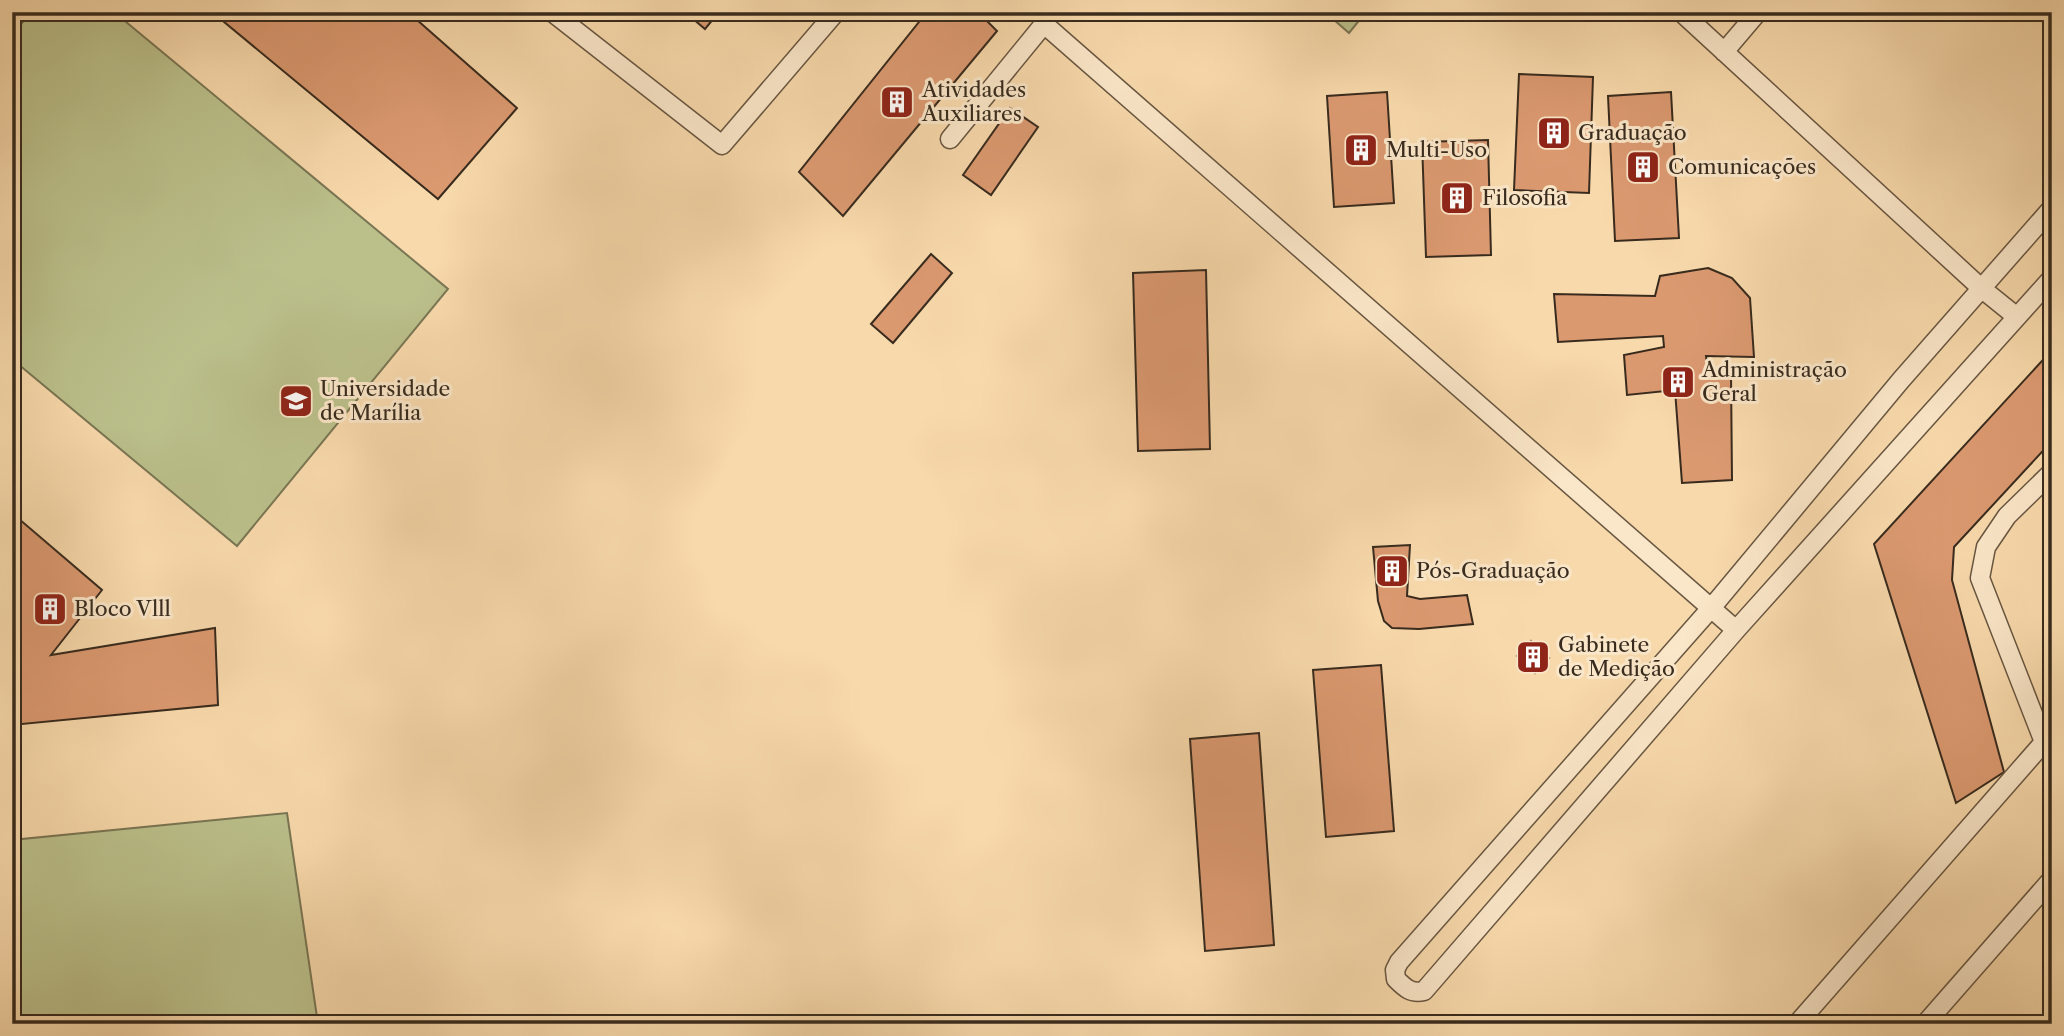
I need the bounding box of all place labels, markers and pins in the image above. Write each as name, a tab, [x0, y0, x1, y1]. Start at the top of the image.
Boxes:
place label: Atividades Auxiliares	[921, 77, 1026, 126]
building icon: Atividades Auxiliares	[878, 83, 916, 121]
building icon: Graduação	[1535, 114, 1573, 152]
place label: Graduação	[1578, 120, 1687, 145]
building icon: Multi-Uso	[1342, 131, 1380, 169]
place label: Multi-Uso	[1386, 137, 1487, 162]
building icon: Comunicações	[1624, 148, 1662, 186]
place label: Comunicações	[1668, 154, 1816, 179]
building icon: Filosofia	[1438, 179, 1476, 217]
place label: Filosofia	[1482, 185, 1568, 210]
place label: Administração Geral	[1701, 357, 1847, 406]
building icon: Administração Geral	[1659, 363, 1697, 401]
place label: Universidade de Marília	[320, 376, 450, 425]
school or university icon: Universidade de Marília	[277, 382, 315, 420]
building icon: Pós-Graduação	[1373, 552, 1411, 590]
place label: Pós-Graduação	[1416, 558, 1570, 583]
building icon: Bloco Vlll	[31, 590, 69, 628]
place label: Bloco Vlll	[74, 596, 171, 621]
place label: Gabinete de Medição	[1558, 632, 1675, 681]
building icon: Gabinete de Medição	[1514, 638, 1552, 676]

